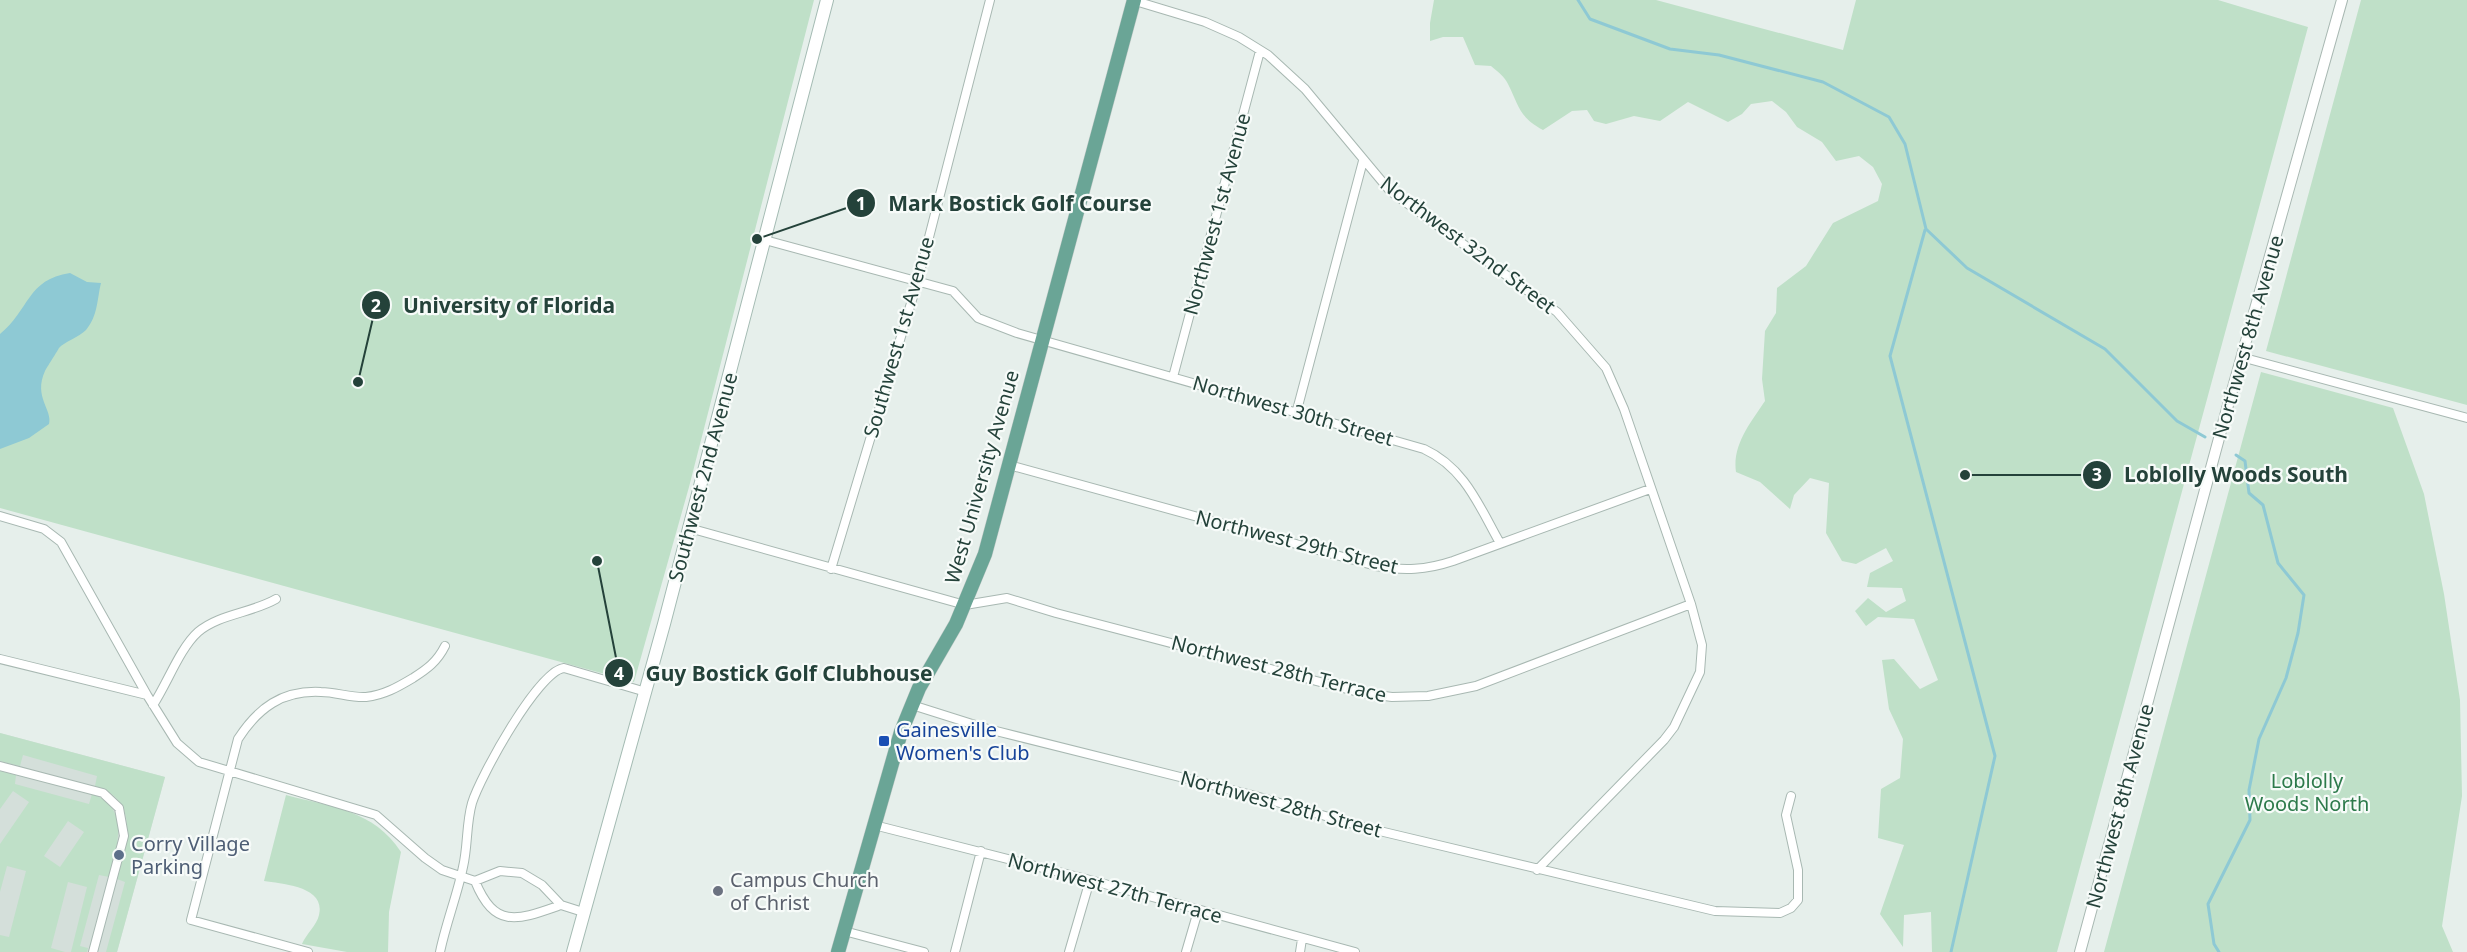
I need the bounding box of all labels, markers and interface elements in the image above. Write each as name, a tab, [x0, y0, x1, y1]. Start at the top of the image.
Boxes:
street label: Northwest 1st Avenue	[1177, 110, 1256, 318]
street label: Northwest 32nd Street	[1375, 170, 1561, 319]
callout: Mark Bostick Golf Course	[846, 184, 1164, 223]
text: Mark Bostick Golf Course	[888, 189, 1152, 217]
text: 1	[856, 191, 866, 215]
street label: Northwest 8th Avenue	[2206, 232, 2290, 442]
street label: Southwest 1st Avenue	[857, 233, 940, 440]
callout: University of Florida	[361, 286, 627, 325]
text: University of Florida	[403, 291, 615, 319]
text: 2	[371, 293, 381, 317]
street label: West University Avenue	[938, 367, 1025, 587]
street label: Southwest 2nd Avenue	[662, 369, 743, 584]
street label: Northwest 30th Street	[1190, 369, 1397, 452]
callout: Loblolly Woods South	[2082, 455, 2360, 494]
text: Loblolly Woods South	[2124, 460, 2348, 488]
text: 3	[2092, 462, 2102, 486]
street label: Northwest 29th Street	[1193, 503, 1401, 580]
street label: Northwest 28th Terrace	[1169, 629, 1390, 708]
callout: Guy Bostick Golf Clubhouse	[604, 654, 945, 693]
text: Guy Bostick Golf Clubhouse	[646, 659, 933, 687]
text: 4	[614, 661, 624, 685]
street label: Northwest 8th Avenue	[2079, 701, 2160, 911]
place label: Gainesville Women's Club	[896, 716, 1030, 766]
marker: Gainesville Women's Club	[877, 734, 891, 748]
street label: Northwest 28th Street	[1177, 764, 1385, 843]
park label: Loblolly Woods North	[2245, 767, 2369, 817]
place label: Corry Village Parking	[131, 830, 250, 880]
street label: Northwest 27th Terrace	[1005, 846, 1225, 929]
marker: Corry Village Parking	[112, 848, 126, 862]
place label: Campus Church of Christ	[730, 866, 879, 916]
marker: Campus Church of Christ	[711, 884, 725, 898]

